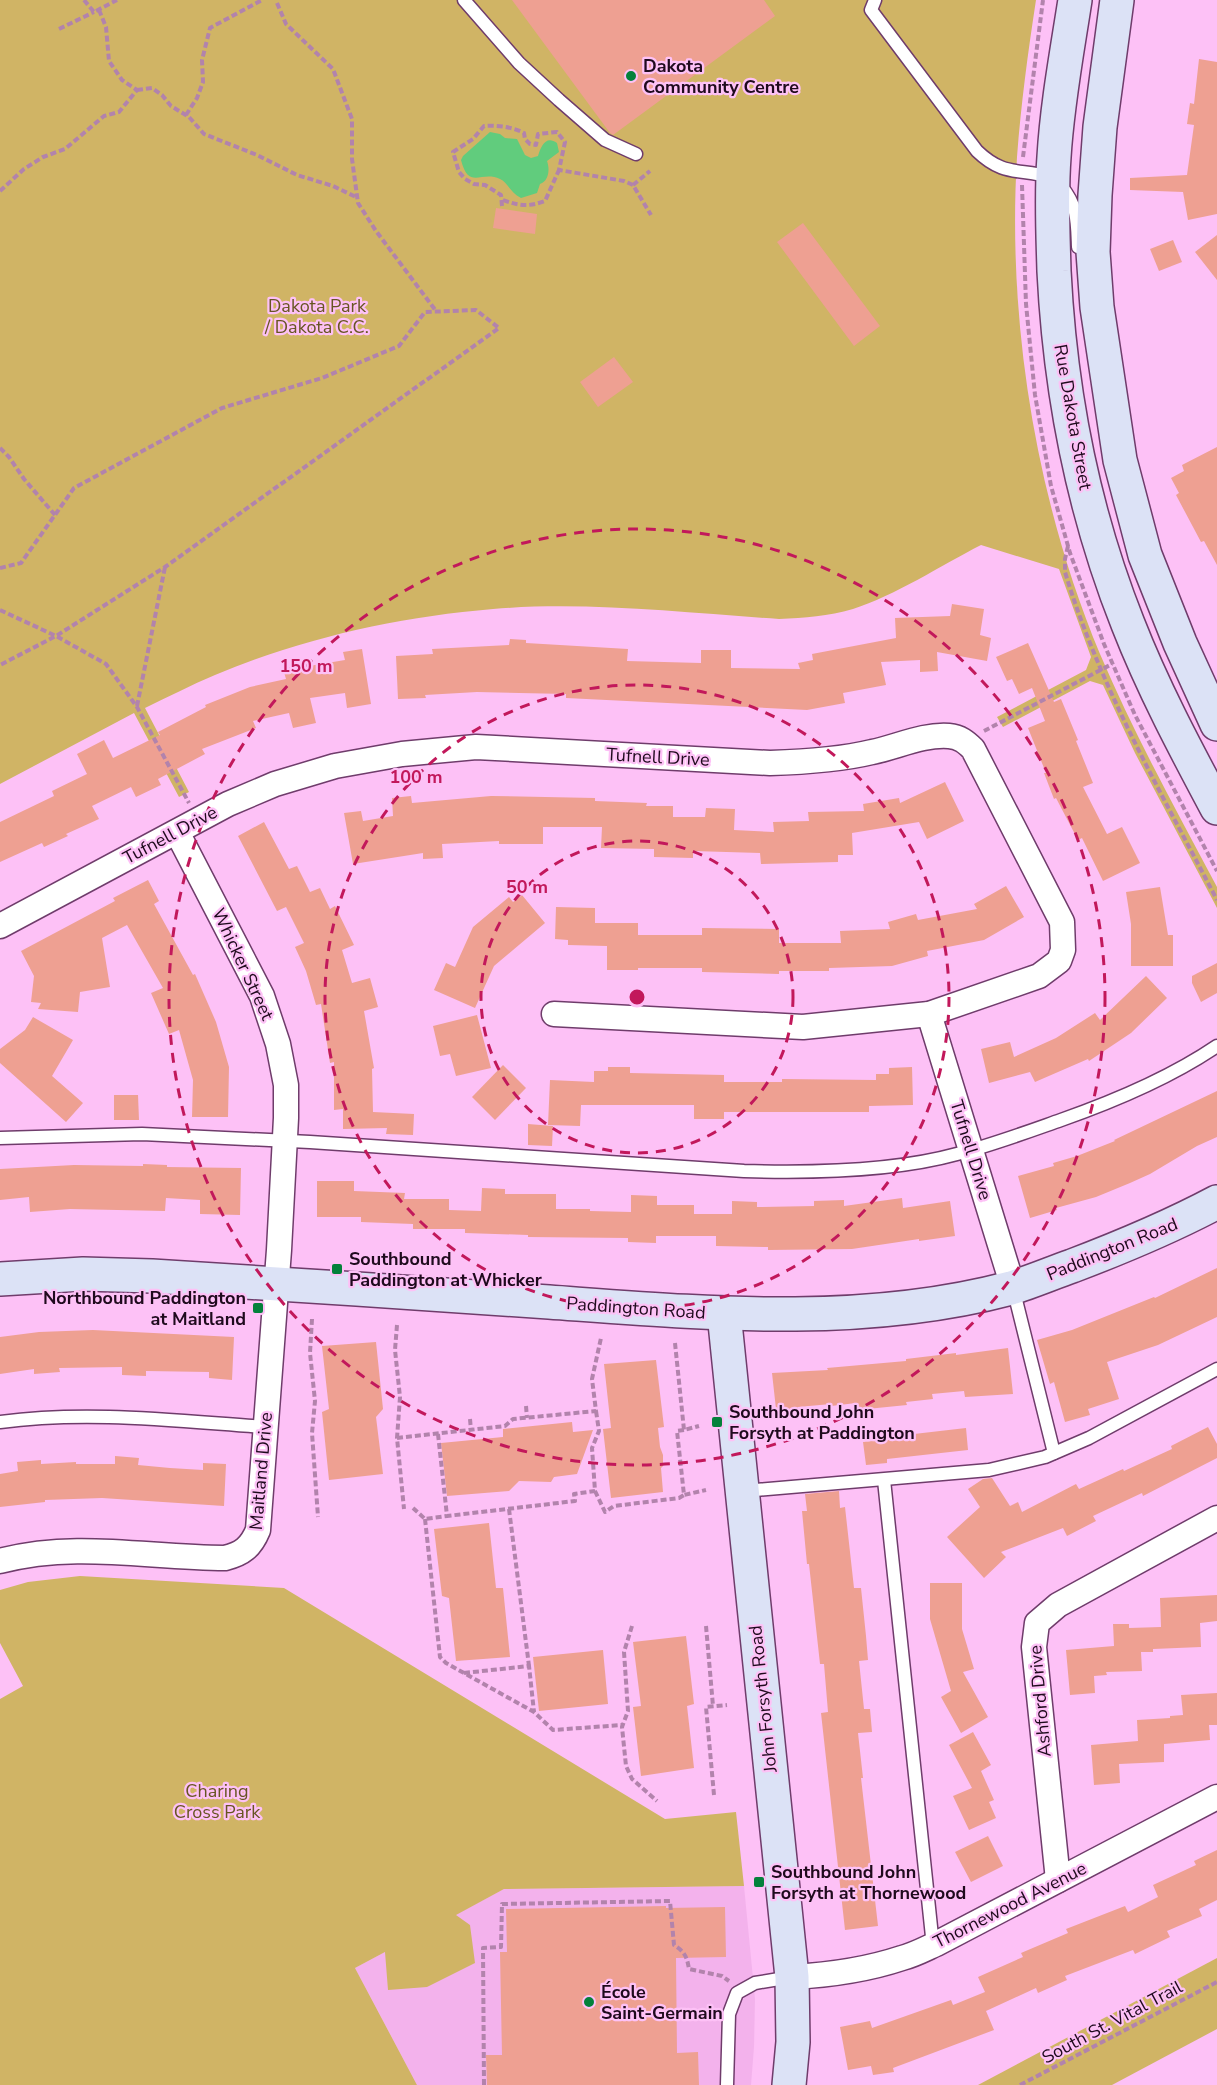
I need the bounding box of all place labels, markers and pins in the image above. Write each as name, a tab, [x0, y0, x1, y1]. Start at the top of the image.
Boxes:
place label: Dakota Community Centre	[643, 54, 799, 99]
marker: Dakota Community Centre	[624, 69, 638, 83]
centre of rings	[627, 987, 647, 1007]
place label: Southbound Paddington at Whicker	[349, 1247, 542, 1292]
marker: Southbound Paddington at Whicker	[330, 1262, 344, 1276]
place label: Northbound Paddington at Maitland	[43, 1286, 246, 1331]
marker: Northbound Paddington at Maitland	[251, 1301, 265, 1315]
place label: Southbound John Forsyth at Paddington	[729, 1400, 915, 1445]
marker: Southbound John Forsyth at Paddington	[710, 1415, 724, 1429]
place label: Southbound John Forsyth at Thornewood	[771, 1860, 966, 1905]
marker: Southbound John Forsyth at Thornewood	[752, 1875, 766, 1889]
place label: École Saint-Germain	[601, 1980, 723, 2025]
marker: École Saint-Germain	[582, 1995, 596, 2009]

